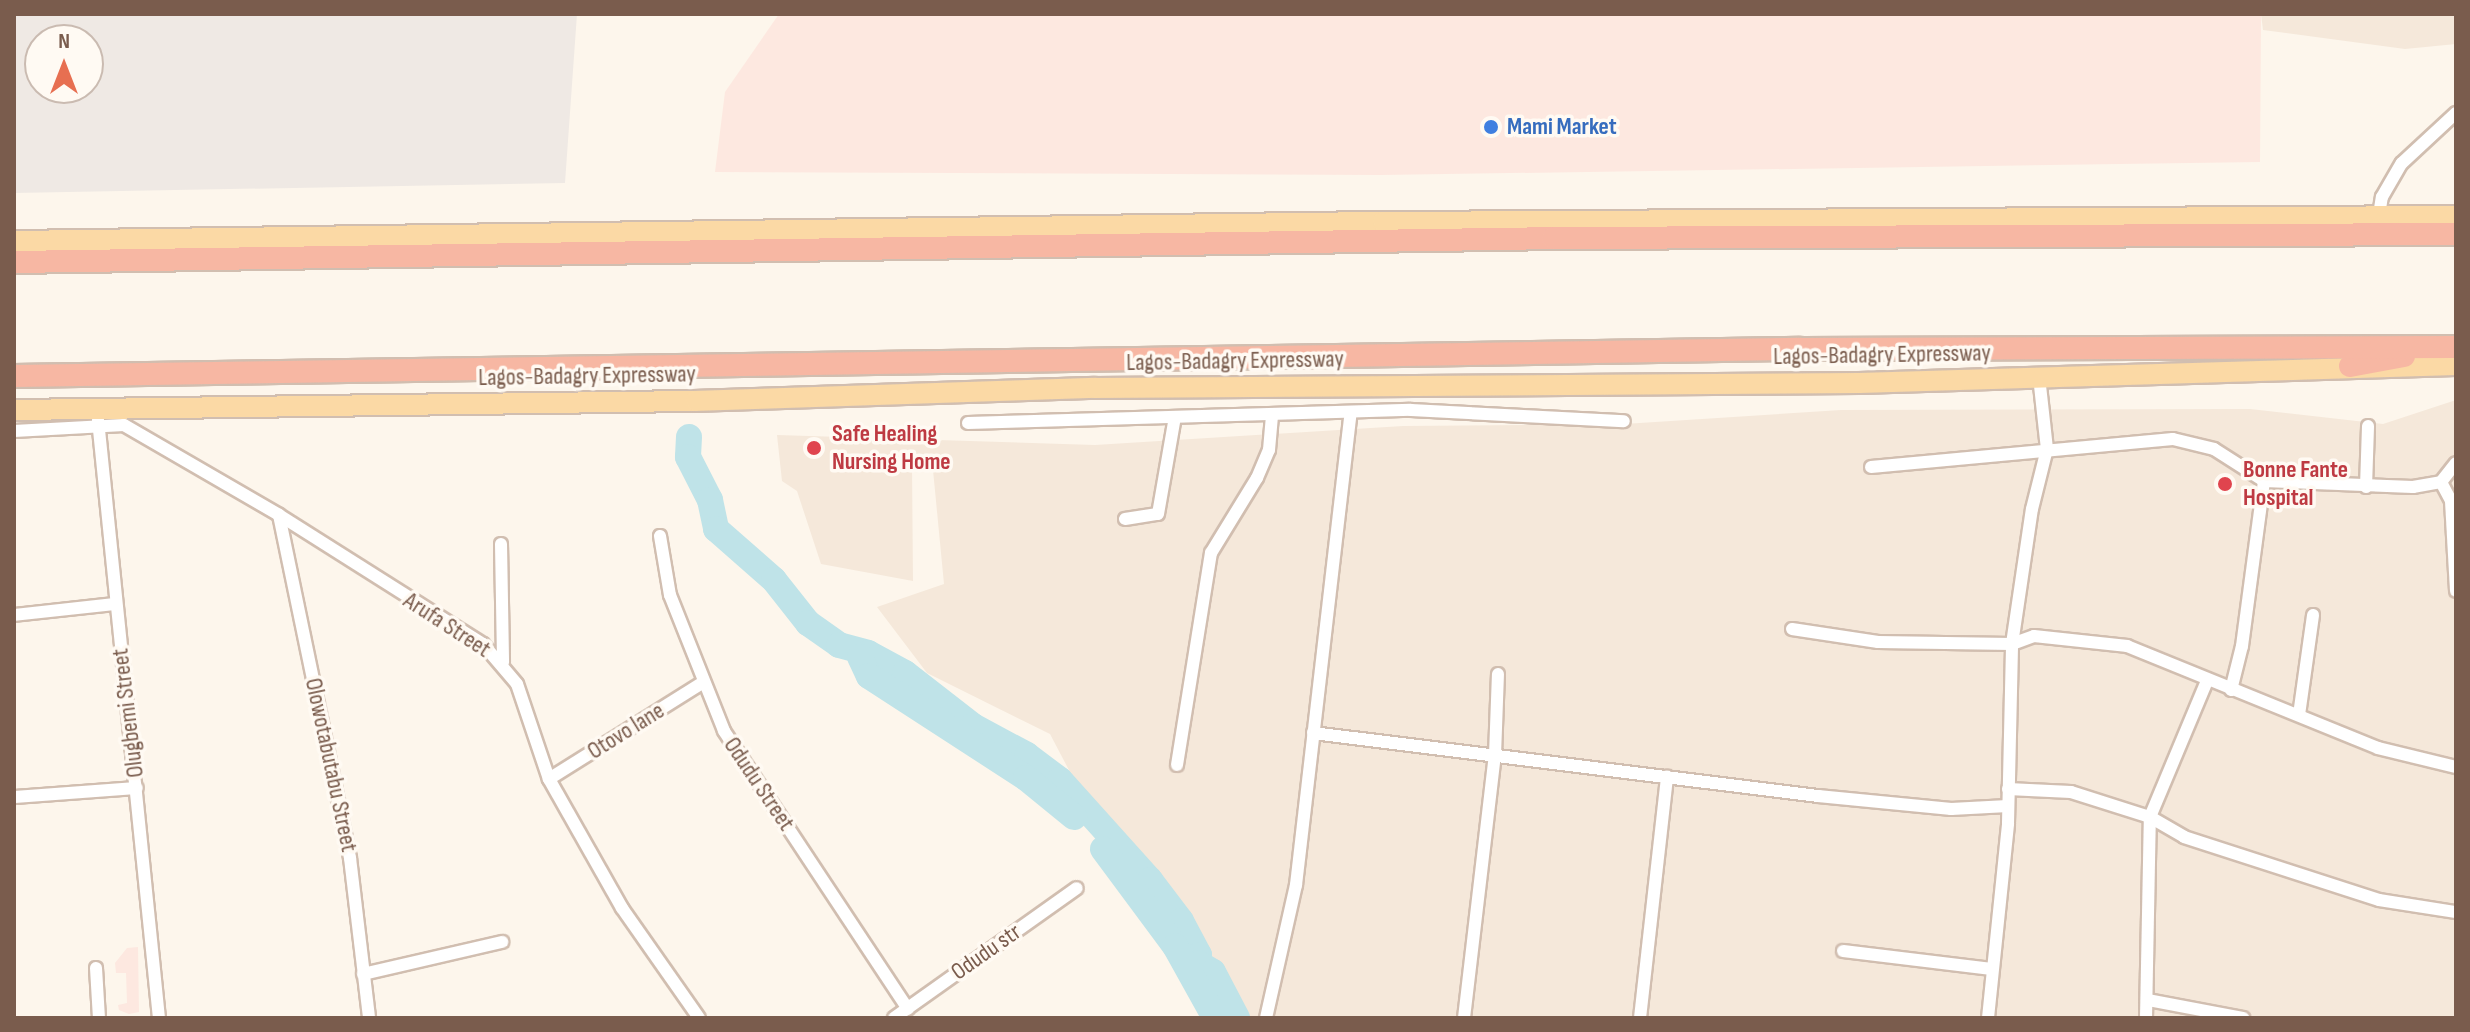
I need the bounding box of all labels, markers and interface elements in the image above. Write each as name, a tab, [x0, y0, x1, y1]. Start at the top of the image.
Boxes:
north arrow	[24, 24, 104, 104]
text: N	[58, 28, 70, 55]
place label: Mami Market	[1507, 113, 1617, 141]
marker: Mami Market	[1482, 118, 1500, 136]
street label: Lagos-Badagry Expressway	[1773, 339, 1991, 371]
street label: Lagos-Badagry Expressway	[1126, 345, 1344, 377]
street label: Lagos-Badagry Expressway	[478, 360, 696, 392]
place label: Safe Healing Nursing Home	[832, 420, 951, 476]
marker: Safe Healing Nursing Home	[803, 437, 825, 459]
place label: Bonne Fante Hospital	[2243, 456, 2348, 512]
marker: Bonne Fante Hospital	[2214, 473, 2236, 495]
street label: Arufa Street	[398, 586, 496, 664]
street label: Olugbemi Street	[106, 647, 150, 779]
street label: Olowotabutabu Street	[299, 676, 363, 854]
street label: Otovo lane	[582, 696, 670, 766]
street label: Odudu Street	[717, 732, 801, 836]
street label: Odudu str	[946, 918, 1026, 986]

